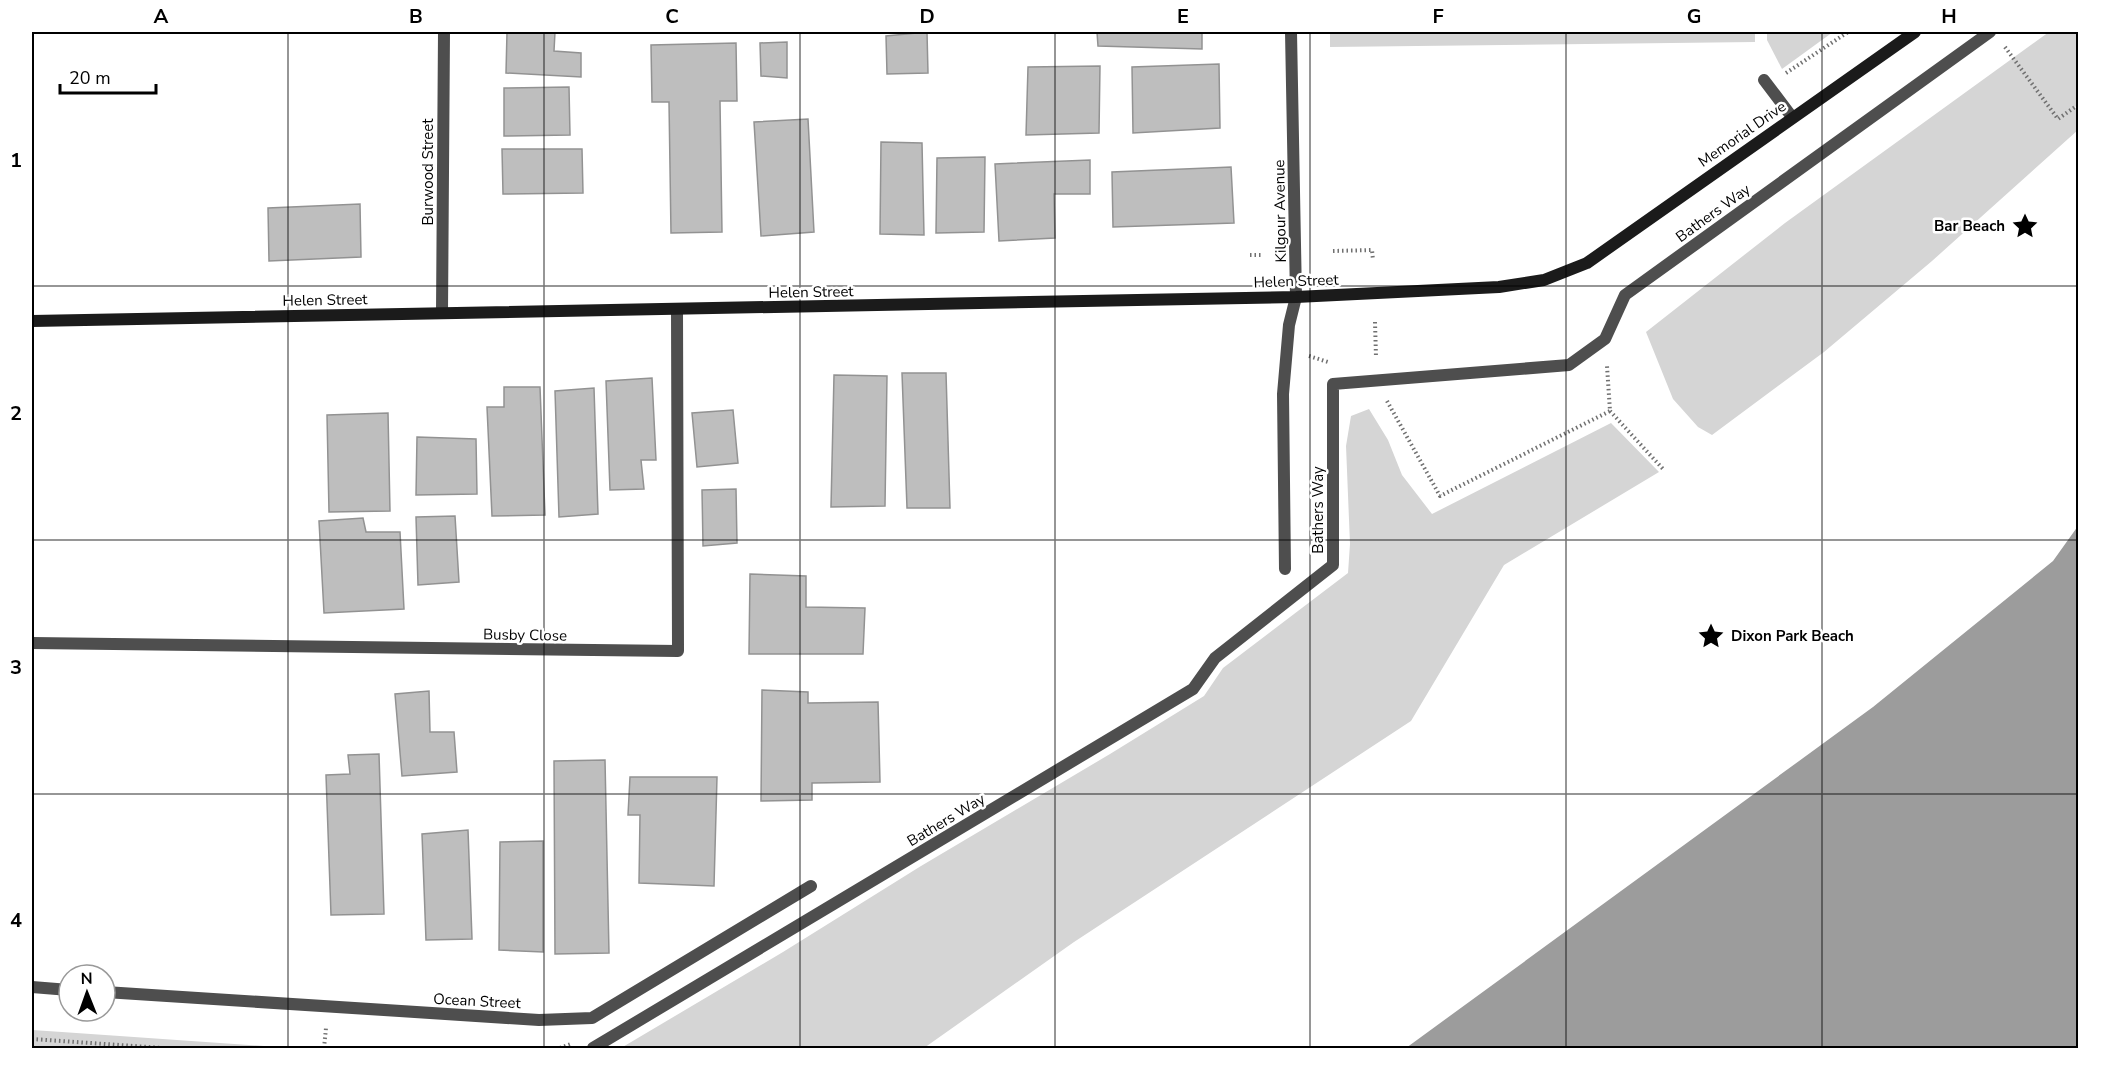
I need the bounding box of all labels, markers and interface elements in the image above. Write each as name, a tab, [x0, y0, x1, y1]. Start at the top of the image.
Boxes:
text: A	[154, 3, 169, 30]
text: B	[409, 3, 423, 30]
text: C	[665, 3, 679, 30]
text: D	[919, 3, 935, 30]
text: E	[1177, 3, 1189, 30]
text: F	[1432, 3, 1444, 30]
text: G	[1687, 3, 1701, 30]
text: H	[1941, 3, 1957, 30]
scale bar	[60, 57, 156, 95]
text: 20 m	[69, 66, 111, 90]
street label: Memorial Drive	[1694, 96, 1790, 172]
street label: Burwood Street	[418, 118, 438, 226]
text: 1	[10, 147, 22, 174]
street label: Kilgour Avenue	[1269, 159, 1291, 263]
street label: Bathers Way	[1672, 179, 1754, 247]
place icon: Bar Beach	[2010, 211, 2040, 241]
place label: Bar Beach	[1934, 216, 2005, 236]
street label: Helen Street	[1253, 269, 1340, 292]
street label: Helen Street	[768, 281, 854, 303]
street label: Helen Street	[282, 289, 368, 311]
text: 2	[10, 400, 22, 427]
street label: Bathers Way	[1308, 466, 1328, 554]
place icon: Dixon Park Beach	[1696, 621, 1726, 651]
street label: Busby Close	[483, 624, 567, 646]
place label: Dixon Park Beach	[1731, 626, 1854, 646]
text: 3	[10, 654, 22, 681]
street label: Bathers Way	[903, 789, 989, 851]
text: 4	[10, 907, 22, 934]
north arrow	[57, 963, 117, 1023]
text: N	[81, 968, 93, 990]
street label: Ocean Street	[433, 989, 522, 1013]

